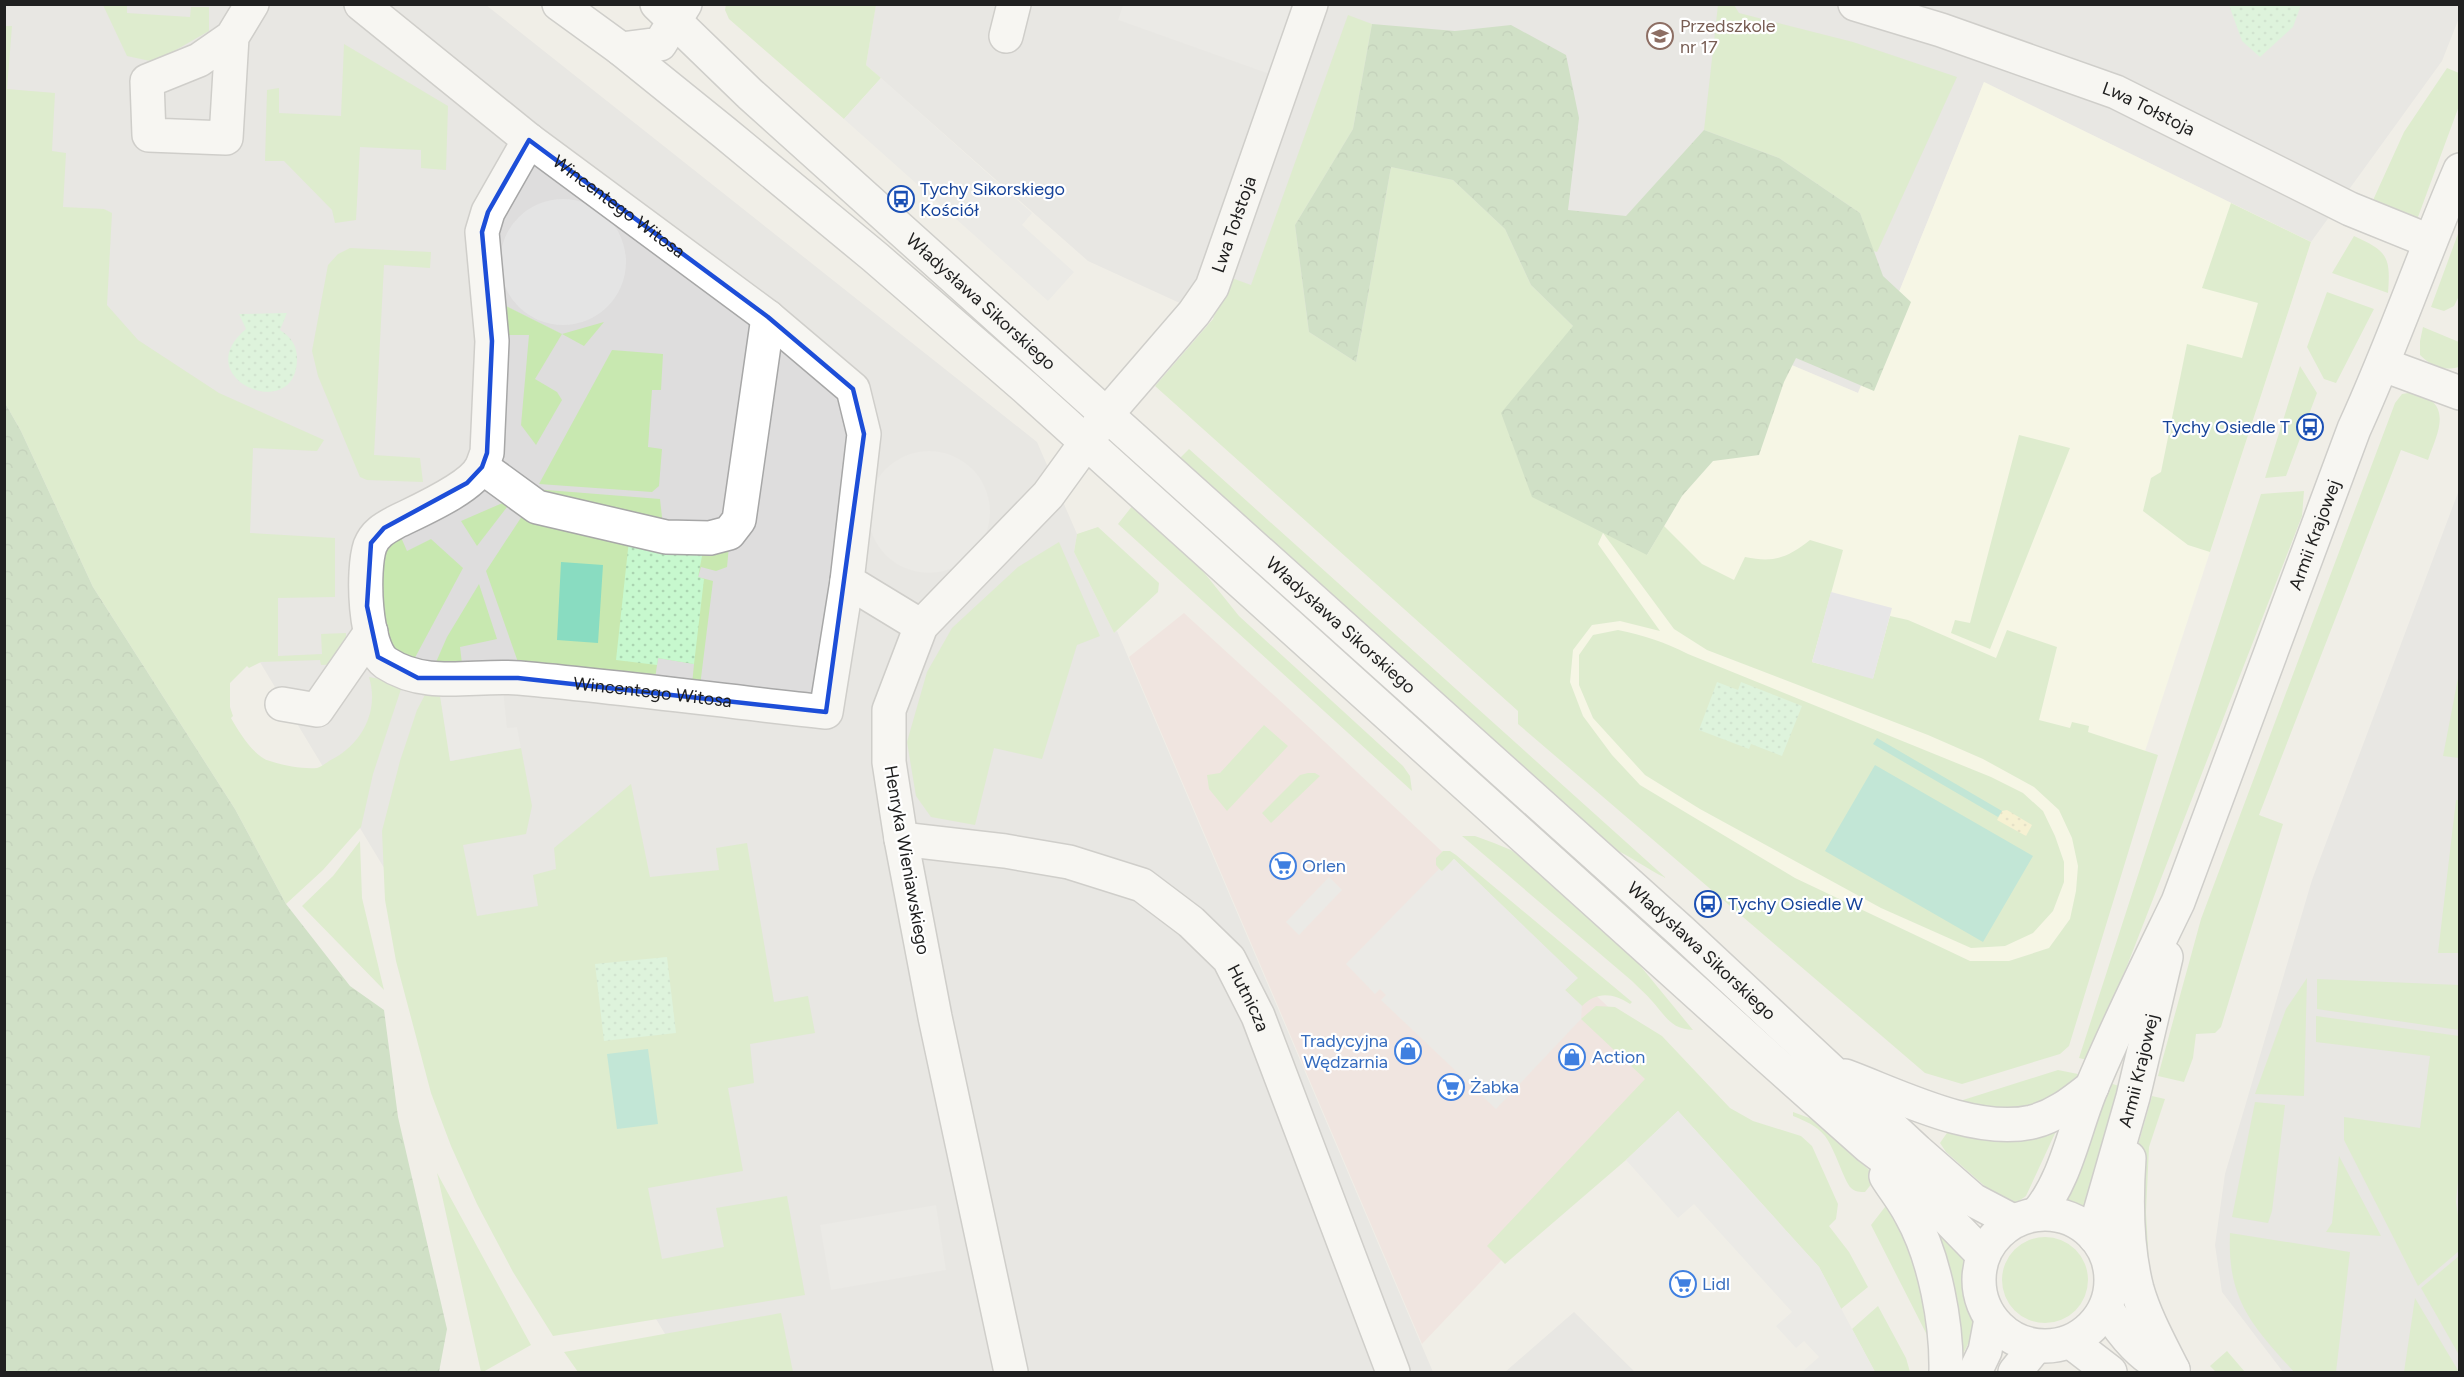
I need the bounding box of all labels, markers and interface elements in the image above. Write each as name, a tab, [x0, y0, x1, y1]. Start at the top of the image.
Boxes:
place label: Przedszkole nr 17	[1680, 15, 1776, 58]
school or university icon: Przedszkole nr 17	[1645, 21, 1675, 51]
street label: Lwa Tołstoja	[2099, 77, 2199, 141]
street label: Wincentego Witosa	[548, 150, 690, 263]
street label: Lwa Tołstoja	[1207, 173, 1261, 276]
place label: Tychy Sikorskiego Kościół	[920, 178, 1065, 221]
bus stop icon: Tychy Sikorskiego Kościół	[886, 184, 916, 214]
street label: Władysława Sikorskiego	[901, 229, 1060, 375]
bus stop icon: Tychy Osiedle T	[2295, 412, 2325, 442]
place label: Tychy Osiedle T	[2162, 416, 2290, 438]
street label: Armii Krajowej	[2284, 476, 2345, 593]
street label: Władysława Sikorskiego	[1261, 552, 1420, 698]
street label: Wincentego Witosa	[572, 672, 733, 712]
street label: Henryka Wieniawskiego	[880, 764, 934, 956]
supermarket icon: Orlen	[1268, 851, 1298, 881]
place label: Orlen	[1302, 855, 1346, 877]
street label: Władysława Sikorskiego	[1623, 877, 1780, 1025]
bus stop icon: Tychy Osiedle W	[1693, 889, 1723, 919]
place label: Tychy Osiedle W	[1728, 893, 1864, 915]
street label: Hutnicza	[1222, 960, 1274, 1035]
street label: Armii Krajowej	[2114, 1012, 2163, 1130]
place label: Tradycyjna Wędzarnia	[1301, 1030, 1388, 1073]
shop icon: Tradycyjna Wędzarnia	[1393, 1036, 1423, 1066]
shop icon: Action	[1557, 1042, 1587, 1072]
place label: Action	[1592, 1046, 1645, 1068]
supermarket icon: Żabka	[1436, 1072, 1466, 1102]
place label: Żabka	[1470, 1076, 1519, 1098]
supermarket icon: Lidl	[1668, 1269, 1698, 1299]
place label: Lidl	[1702, 1273, 1730, 1295]

